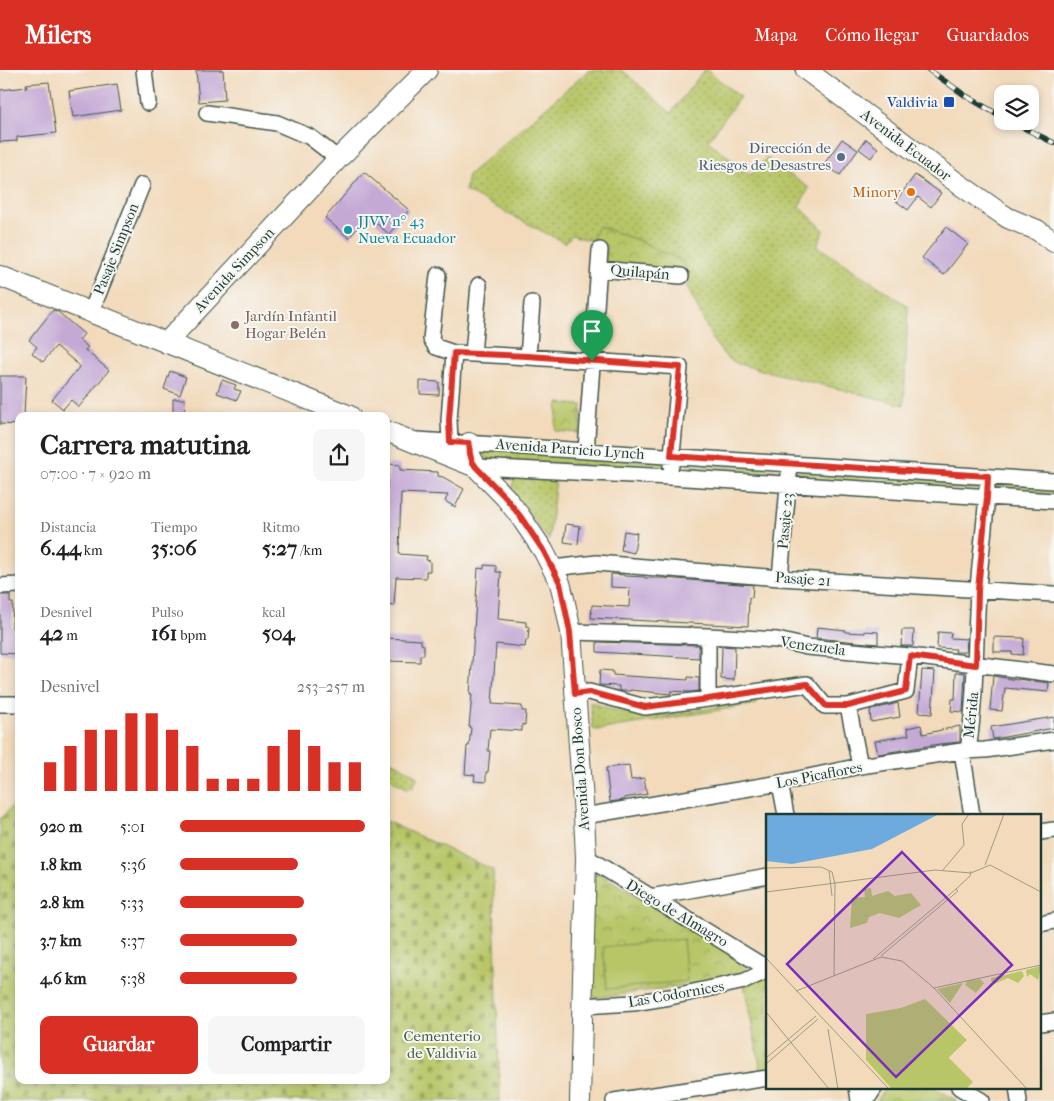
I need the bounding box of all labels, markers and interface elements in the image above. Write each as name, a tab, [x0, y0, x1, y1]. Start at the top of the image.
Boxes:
text: Milers	[25, 21, 91, 49]
text: Mapa	[754, 25, 797, 46]
text: Cómo llegar	[825, 25, 919, 46]
text: Guardados	[947, 25, 1029, 46]
map controls	[994, 85, 1039, 130]
button: layers	[994, 85, 1039, 130]
place label: Valdivia	[886, 93, 939, 111]
marker: Valdivia	[942, 95, 956, 109]
street label: Avenida Ecuador	[856, 105, 955, 185]
place label: Dirección de Riesgos de Desastres	[698, 139, 832, 174]
marker: Dirección de Riesgos de Desastres	[835, 151, 847, 163]
place label: Minory	[852, 183, 902, 201]
marker: Minory	[905, 186, 917, 198]
street label: Pasaje Simpson	[89, 200, 143, 297]
place label: JJVV n° 43 Nueva Ecuador	[357, 212, 456, 247]
street label: Avenida Simpson	[189, 223, 278, 317]
marker: JJVV n° 43 Nueva Ecuador	[342, 224, 354, 236]
street label: Quilapán	[610, 260, 671, 284]
place label: Jardín Infantil Hogar Belén	[244, 307, 337, 342]
pin	[571, 310, 613, 361]
icon: arrive	[578, 317, 606, 345]
marker: Jardín Infantil Hogar Belén	[229, 319, 241, 331]
text: Carrera matutina	[40, 428, 250, 461]
button: share	[313, 429, 365, 481]
street label: Avenida Patricio Lynch	[494, 435, 646, 463]
text: 07:00 · 7 × 920 m	[40, 464, 151, 483]
street label: Pasaje 23	[774, 492, 796, 550]
text: Distancia	[40, 519, 96, 536]
text: Tiempo	[151, 519, 197, 536]
text: Ritmo	[262, 519, 300, 536]
text: 6.44	[40, 536, 81, 560]
text: 35:06	[151, 536, 197, 560]
text: 5:27	[262, 536, 297, 560]
text: km	[81, 542, 103, 559]
text: /km	[297, 542, 322, 559]
street label: Pasaje 21	[775, 568, 831, 590]
text: Desnivel	[40, 604, 92, 621]
text: Pulso	[151, 604, 184, 621]
text: kcal	[262, 604, 286, 621]
text: 42	[40, 621, 63, 645]
text: 161	[151, 621, 177, 645]
text: 504	[262, 621, 295, 645]
text: m	[63, 627, 78, 644]
text: bpm	[177, 627, 207, 644]
street label: Venezuela	[778, 632, 848, 660]
text: Desnivel	[40, 677, 100, 696]
text: 253–257 m	[297, 677, 365, 696]
street label: Mérida	[960, 690, 983, 739]
street label: Avenida Don Bosco	[567, 706, 593, 832]
street label: Los Picaflores	[774, 758, 864, 792]
inset map	[766, 814, 1042, 1088]
text: 920 m	[40, 817, 82, 836]
text: 5:01	[120, 817, 145, 836]
text: 1.8 km	[40, 855, 82, 874]
text: 5:36	[120, 855, 146, 874]
street label: Diego de Almagro	[623, 875, 732, 951]
text: 2.8 km	[40, 893, 84, 912]
text: 5:33	[120, 893, 144, 912]
text: 3.7 km	[40, 931, 81, 950]
text: 5:37	[120, 931, 145, 950]
text: 4.6 km	[40, 969, 87, 988]
text: 5:38	[120, 969, 145, 988]
street label: Las Codornices	[627, 977, 726, 1011]
button: Guardar	[40, 1016, 198, 1074]
button: Compartir	[208, 1016, 365, 1074]
park label: Cementerio de Valdivia	[403, 1027, 481, 1062]

